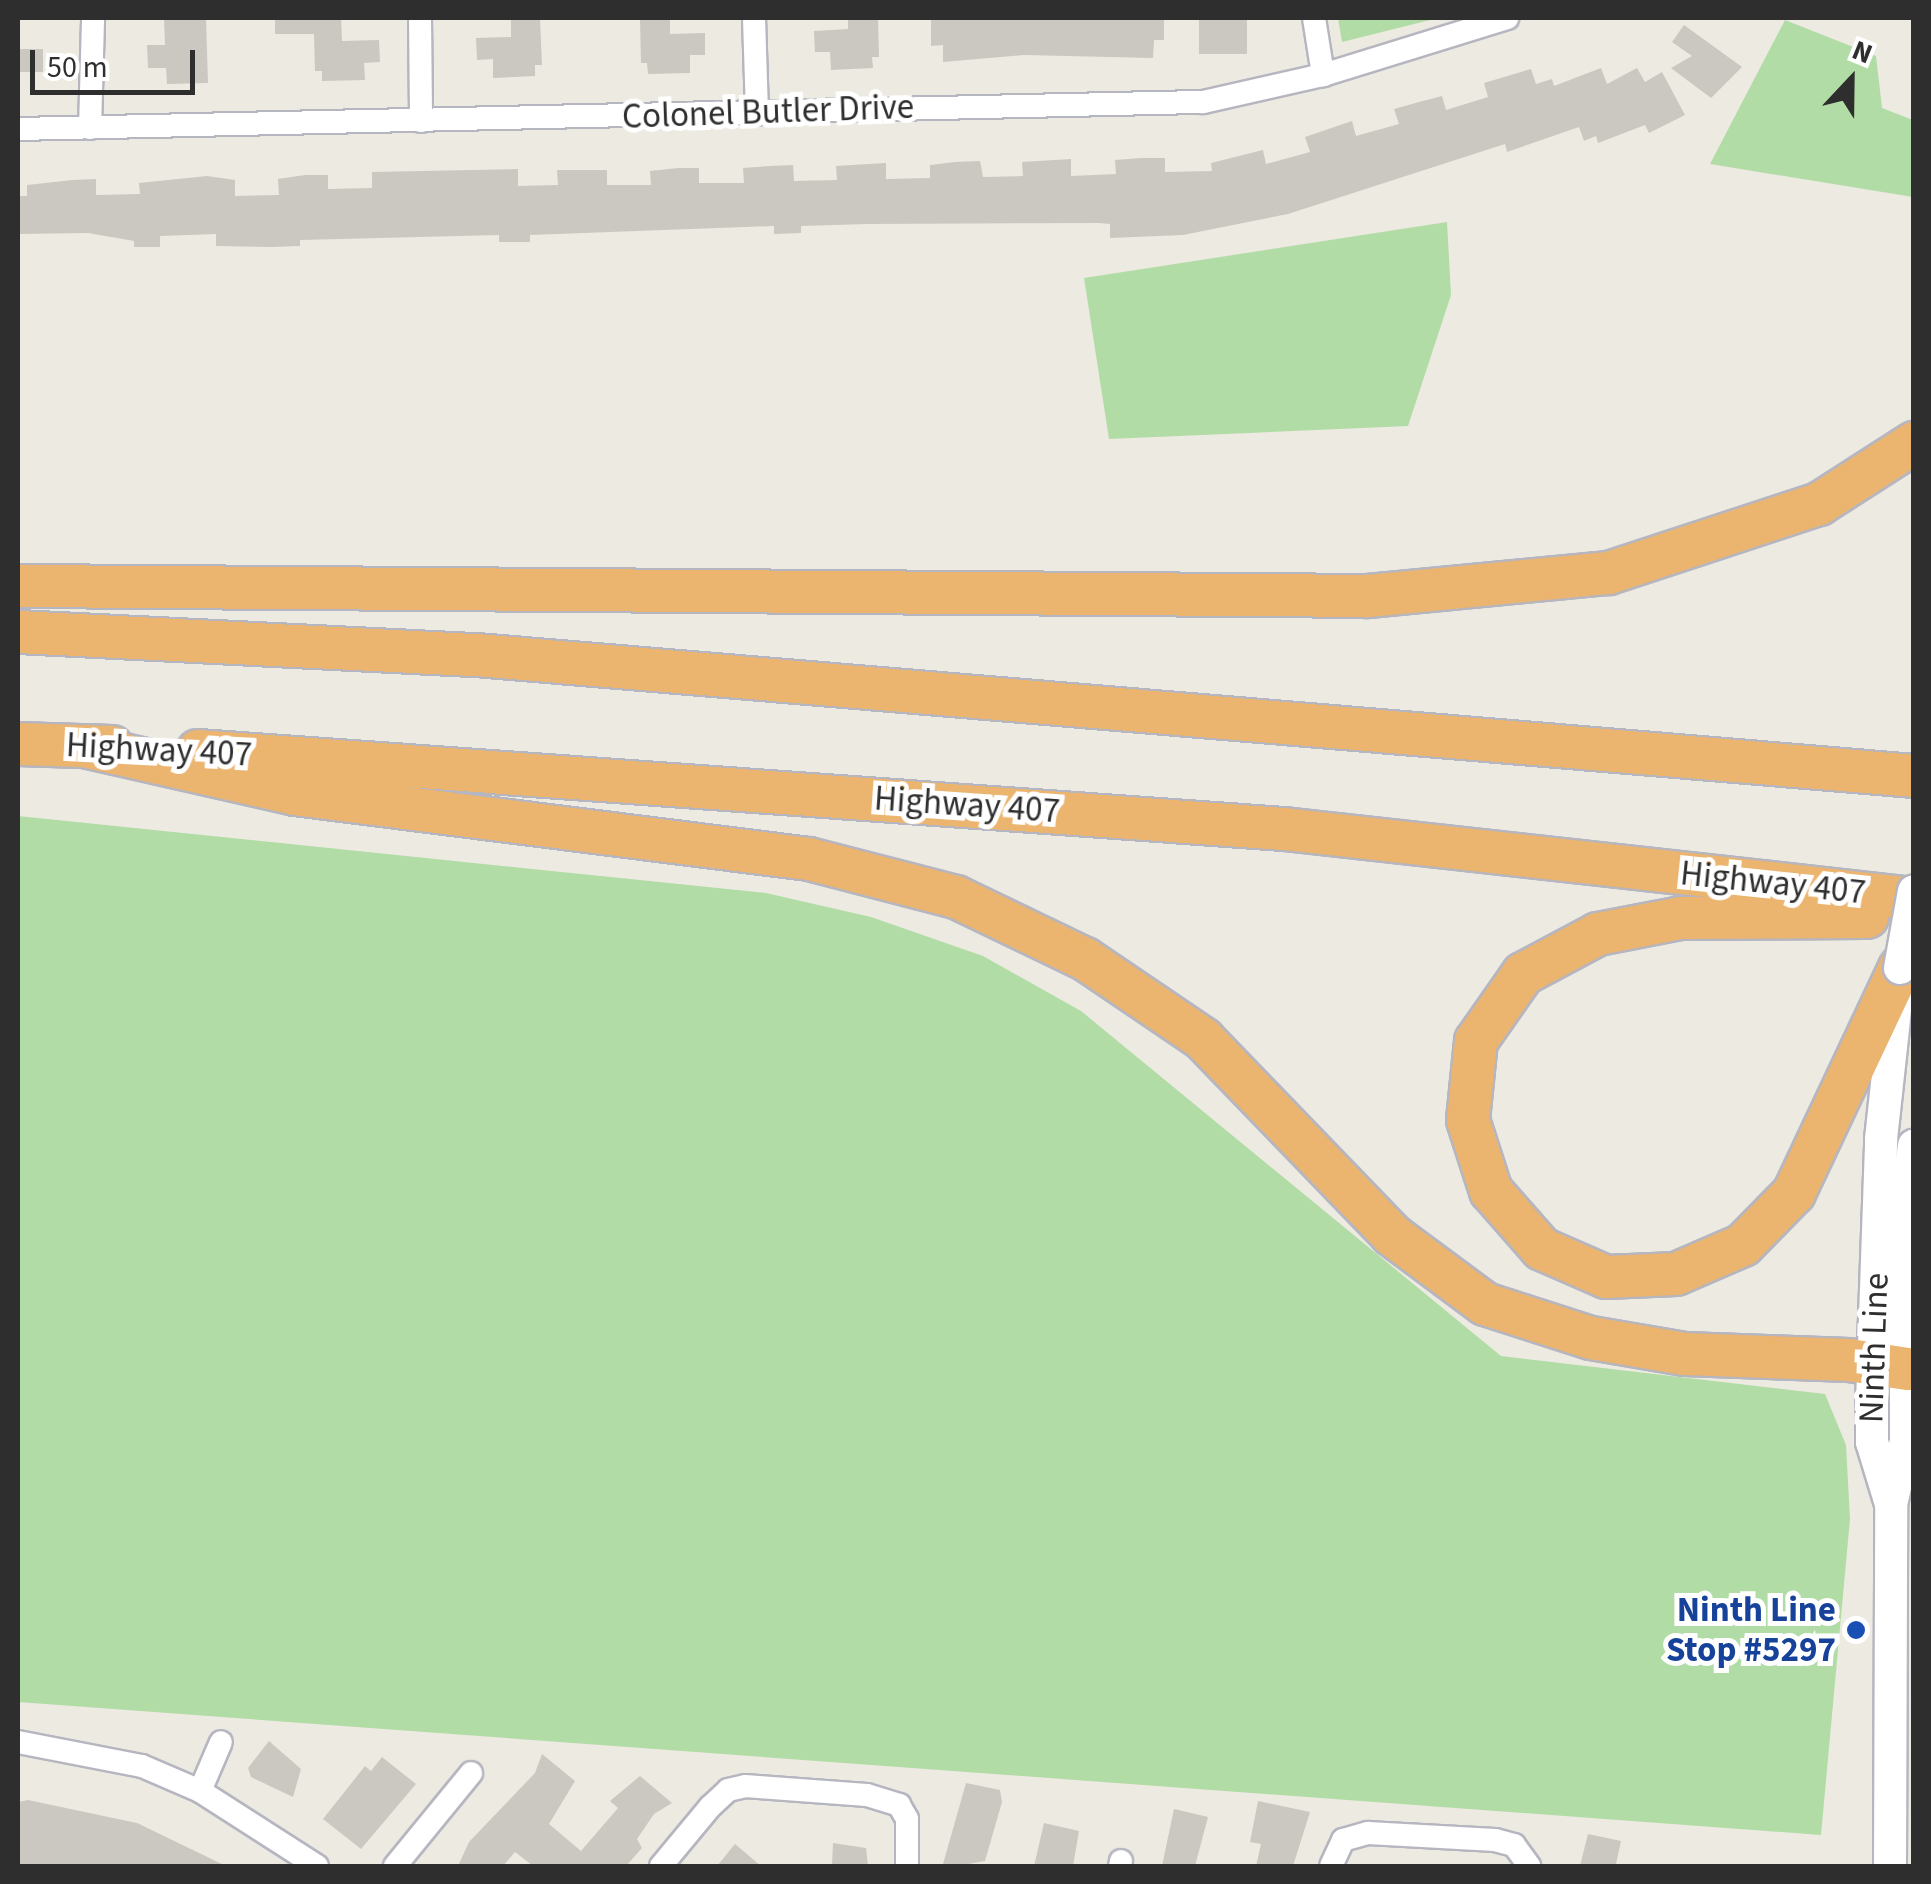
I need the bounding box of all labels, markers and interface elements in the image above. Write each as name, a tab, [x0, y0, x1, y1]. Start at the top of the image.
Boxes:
scale bar	[35, 30, 200, 92]
north arrow	[1801, 30, 1901, 130]
text: N	[1846, 30, 1878, 74]
text: 50 m	[47, 46, 108, 89]
street label: Colonel Butler Drive	[621, 86, 915, 138]
street label: Highway 407	[65, 724, 253, 776]
street label: Highway 407	[873, 778, 1061, 832]
street label: Highway 407	[1678, 852, 1868, 914]
street label: Ninth Line	[1850, 1272, 1898, 1424]
place label: Ninth Line Stop #5297	[1666, 1589, 1836, 1671]
marker: Ninth Line Stop #5297	[1845, 1619, 1867, 1641]

